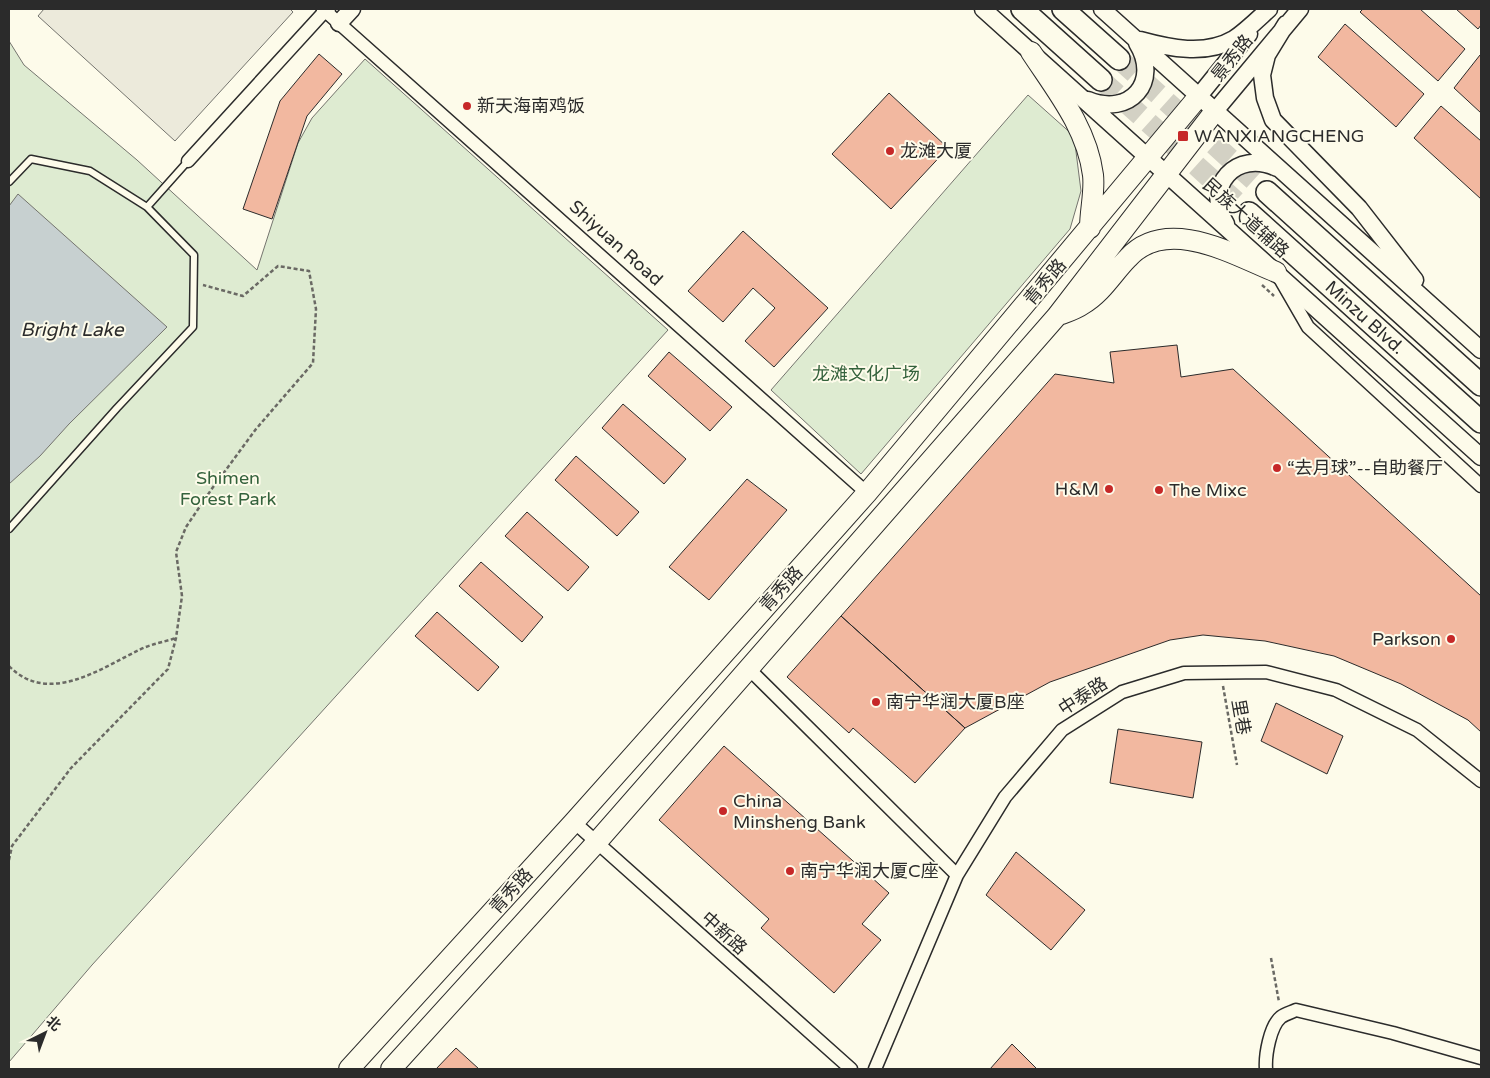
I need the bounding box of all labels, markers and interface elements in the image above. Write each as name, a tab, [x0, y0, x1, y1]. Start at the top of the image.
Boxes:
street label: 景秀路	[1206, 30, 1258, 86]
place label: 新天海南鸡饭	[477, 95, 585, 117]
marker: 新天海南鸡饭	[461, 100, 473, 112]
place label: WANXIANGCHENG	[1194, 125, 1364, 147]
marker: WANXIANGCHENG	[1176, 129, 1190, 143]
place label: 龙滩大厦	[900, 140, 972, 162]
marker: 龙滩大厦	[884, 145, 896, 157]
street label: 民族大道辅路	[1199, 174, 1293, 262]
street label: Shiyuan Road	[565, 195, 667, 291]
street label: 青秀路	[1019, 254, 1071, 310]
street label: Minzu Blvd.	[1321, 276, 1409, 359]
water label: Bright Lake	[20, 319, 125, 341]
park label: 龙滩文化广场	[812, 363, 920, 385]
place label: “去月球”--自助餐厅	[1287, 457, 1443, 479]
marker: “去月球”--自助餐厅	[1271, 462, 1283, 474]
park label: Shimen Forest Park	[180, 467, 276, 510]
place label: H&M	[1055, 478, 1099, 500]
place label: The Mixc	[1169, 479, 1246, 501]
marker: H&M	[1103, 483, 1115, 495]
marker: The Mixc	[1153, 484, 1165, 496]
street label: 青秀路	[755, 562, 807, 616]
place label: Parkson	[1372, 628, 1441, 650]
marker: Parkson	[1445, 633, 1457, 645]
street label: 中泰路	[1054, 672, 1112, 720]
place label: 南宁华润大厦B座	[886, 691, 1024, 713]
marker: 南宁华润大厦B座	[870, 696, 882, 708]
street label: 里巷	[1227, 697, 1255, 737]
place label: China Minsheng Bank	[733, 790, 866, 833]
marker: China Minsheng Bank	[717, 805, 729, 817]
place label: 南宁华润大厦C座	[800, 860, 939, 882]
street label: 青秀路	[485, 864, 537, 918]
marker: 南宁华润大厦C座	[784, 865, 796, 877]
street label: 中新路	[697, 907, 751, 959]
north arrow	[20, 1008, 70, 1058]
text: 北	[42, 1013, 64, 1035]

